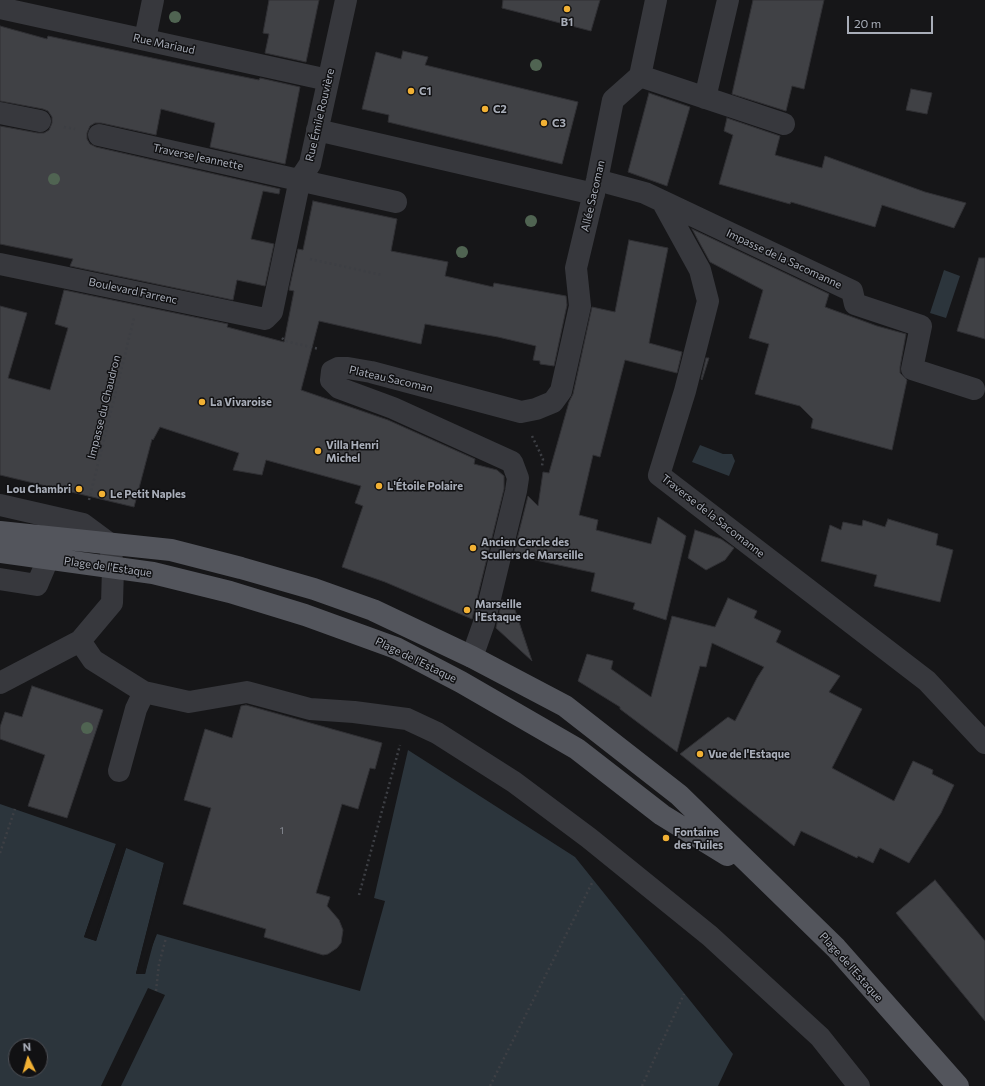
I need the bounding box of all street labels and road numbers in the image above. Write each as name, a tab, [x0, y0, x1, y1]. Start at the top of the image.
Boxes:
street label: Rue Mariaud	[132, 31, 196, 57]
street label: Rue Émile Rouvière	[303, 67, 337, 163]
street label: Traverse Jeannette	[152, 141, 244, 173]
street label: Allée Sacoman	[578, 159, 608, 233]
street label: Impasse de la Sacomanne	[724, 226, 844, 292]
street label: Boulevard Farrenc	[88, 275, 178, 307]
street label: Impasse du Chaudron	[85, 354, 123, 460]
street label: Plateau Sacoman	[348, 363, 434, 395]
street label: Traverse de la Sacomanne	[659, 472, 767, 560]
street label: Plage de l'Estaque	[63, 554, 153, 580]
street label: Plage de l'Estaque	[373, 635, 459, 685]
street label: Plage de l'Estaque	[816, 930, 886, 1004]

